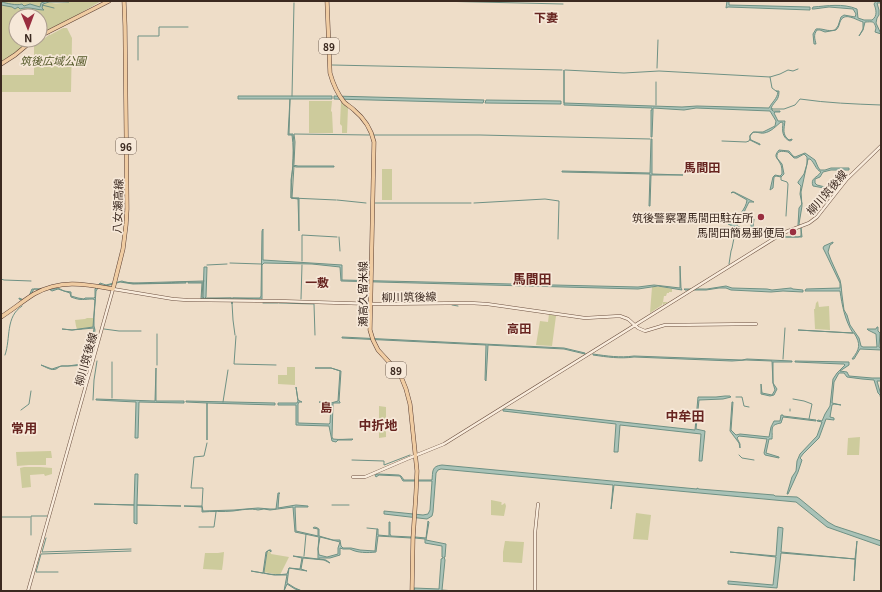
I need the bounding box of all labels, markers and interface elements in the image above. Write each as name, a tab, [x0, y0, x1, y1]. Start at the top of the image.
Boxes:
north arrow	[8, 8, 48, 48]
district label: 下妻	[534, 8, 558, 25]
text: N	[24, 31, 32, 47]
road number: 89	[319, 38, 339, 54]
park label: 筑後広域公園	[20, 52, 88, 68]
road number: 96	[116, 138, 136, 154]
district label: 馬間田	[684, 158, 720, 175]
street label: 柳川筑後線	[802, 166, 850, 218]
street label: 八女瀬高線	[108, 178, 126, 234]
place label: 筑後警察署馬間田駐在所	[632, 209, 754, 225]
marker: 筑後警察署馬間田駐在所	[756, 212, 766, 222]
place label: 馬間田簡易郵便局	[697, 224, 785, 240]
marker: 馬間田簡易郵便局	[788, 227, 798, 237]
street label: 瀬高久留米線	[354, 261, 370, 327]
district label: 馬間田	[512, 269, 552, 288]
district label: 一敷	[305, 273, 329, 290]
street label: 柳川筑後線	[381, 288, 437, 304]
district label: 高田	[507, 319, 531, 336]
street label: 柳川筑後線	[70, 330, 100, 388]
road number: 89	[386, 362, 406, 378]
district label: 島	[320, 398, 332, 415]
district label: 中牟田	[665, 406, 705, 425]
district label: 中折地	[358, 415, 398, 434]
district label: 常用	[11, 418, 37, 437]

